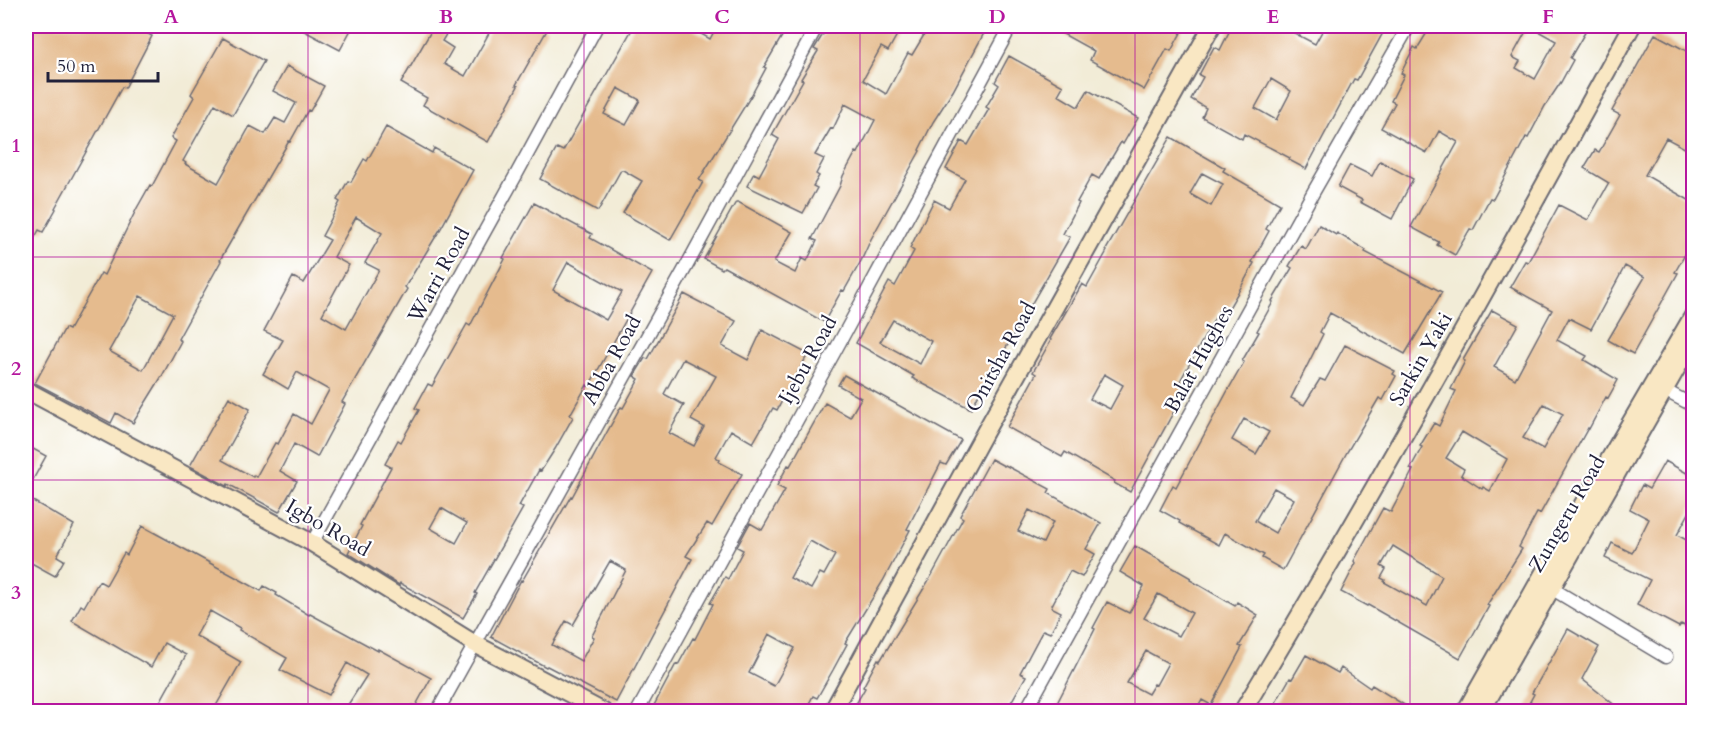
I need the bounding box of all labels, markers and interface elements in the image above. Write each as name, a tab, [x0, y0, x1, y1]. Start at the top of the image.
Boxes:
text: A	[163, 3, 179, 30]
text: B	[439, 3, 453, 30]
text: C	[714, 3, 730, 30]
text: D	[988, 3, 1006, 30]
text: E	[1267, 3, 1279, 30]
text: F	[1542, 3, 1554, 30]
scale bar	[48, 45, 158, 83]
text: 50 m	[57, 54, 96, 79]
text: 1	[11, 132, 21, 159]
street label: Warri Road	[400, 222, 477, 329]
street label: Onitsha Road	[959, 297, 1043, 417]
street label: Balat Hughes	[1157, 300, 1241, 418]
street label: Sarkin Yaki	[1382, 307, 1460, 411]
street label: Abba Road	[575, 310, 649, 410]
street label: Ijebu Road	[772, 310, 844, 410]
text: 2	[11, 355, 21, 382]
street label: Zungeru Road	[1522, 450, 1612, 578]
street label: Igbo Road	[280, 492, 376, 564]
text: 3	[11, 579, 21, 606]

